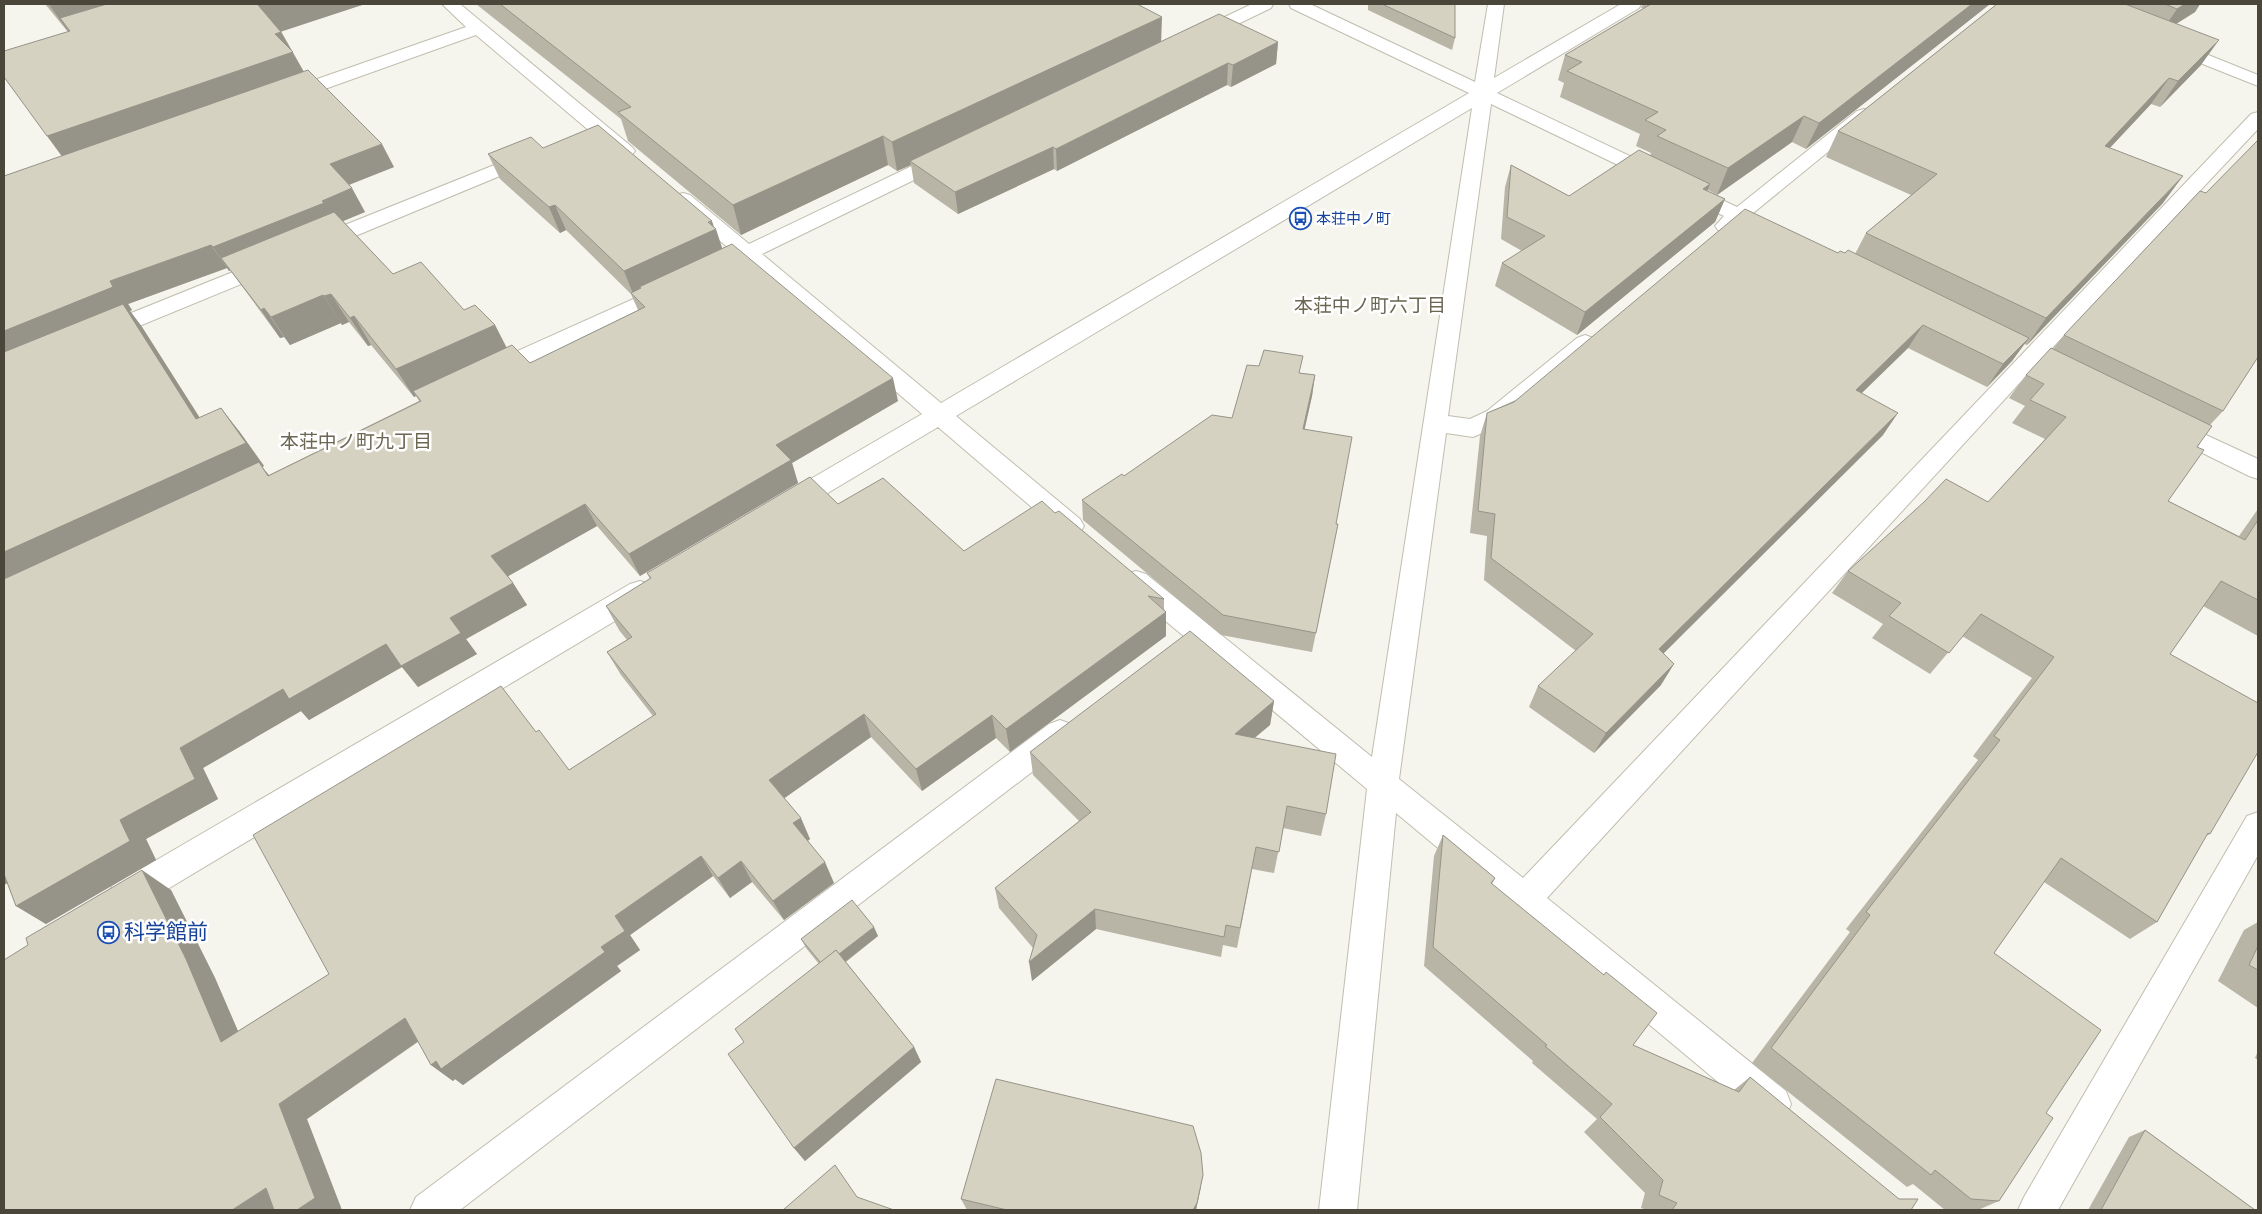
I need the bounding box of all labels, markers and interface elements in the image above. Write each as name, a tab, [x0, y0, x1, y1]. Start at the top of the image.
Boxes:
bus stop icon: 本荘中ノ町	[1288, 207, 1312, 231]
place label: 本荘中ノ町	[1316, 209, 1391, 230]
district label: 本荘中ノ町六丁目	[1294, 293, 1446, 320]
district label: 本荘中ノ町九丁目	[280, 429, 432, 456]
place label: 科学館前	[124, 917, 208, 947]
bus stop icon: 科学館前	[96, 920, 120, 944]

